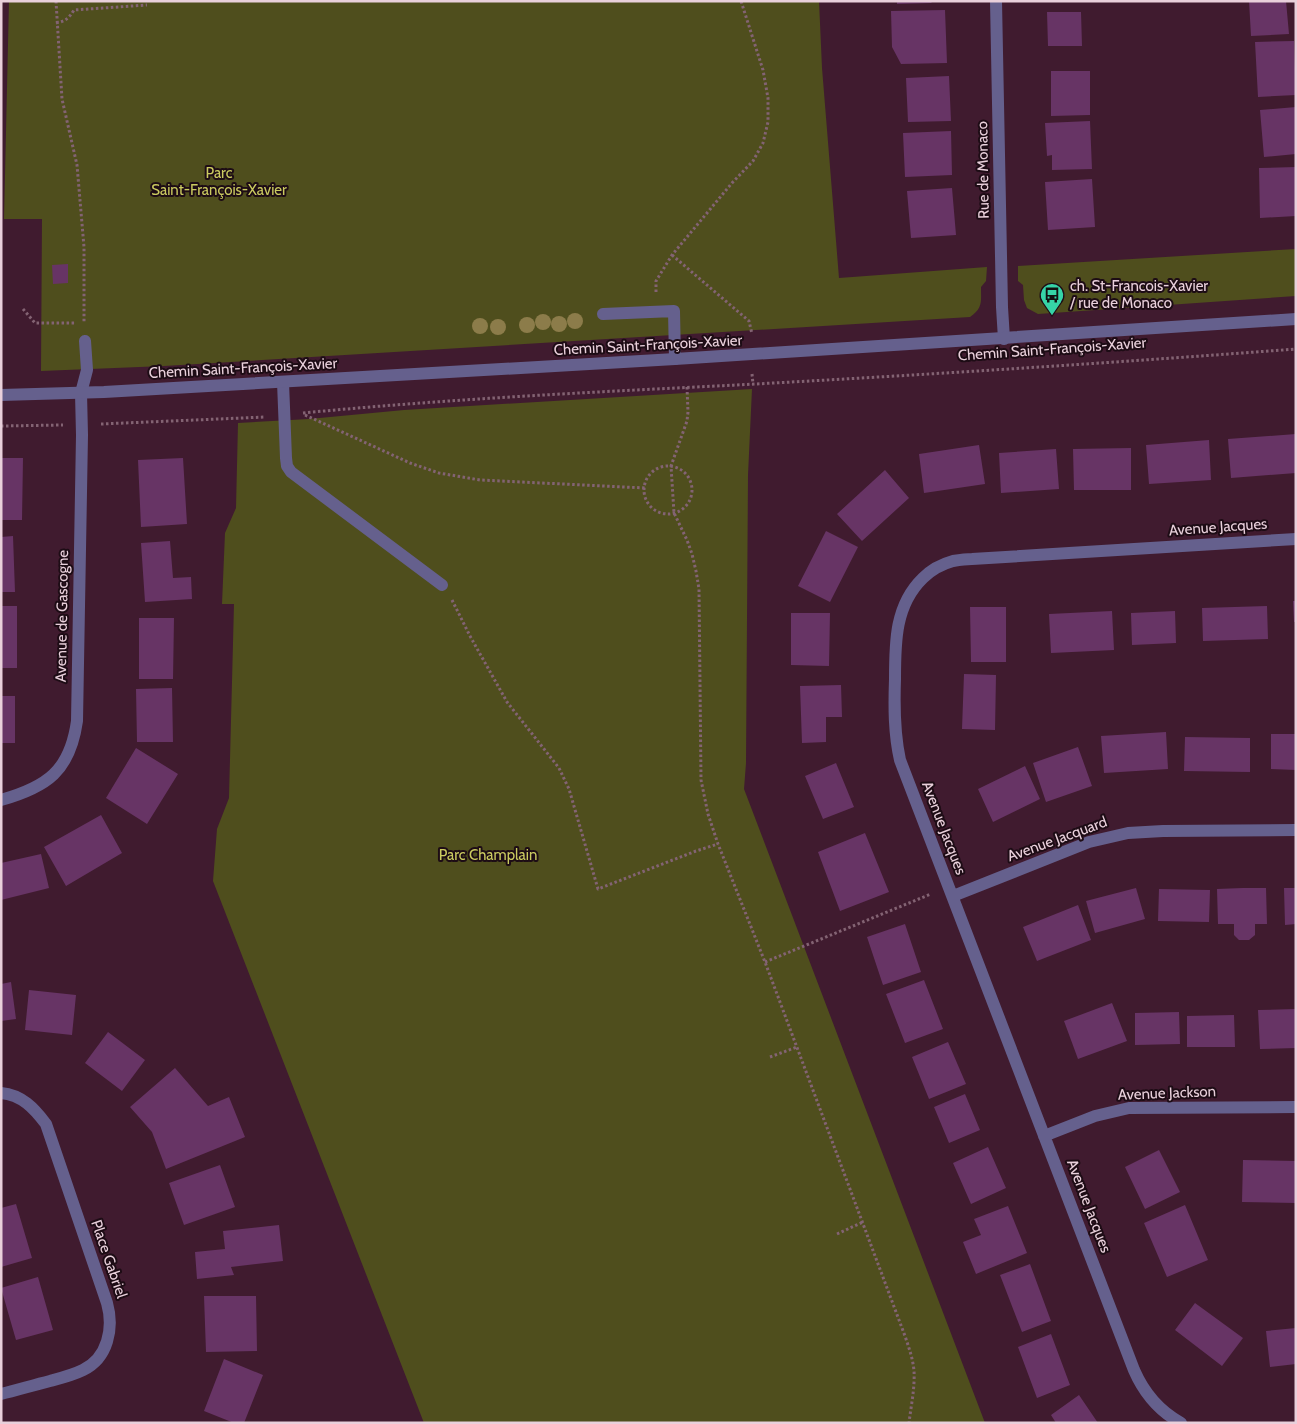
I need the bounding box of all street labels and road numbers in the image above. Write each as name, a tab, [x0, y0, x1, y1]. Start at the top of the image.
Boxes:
street label: Rue de Monaco	[973, 121, 993, 219]
street label: Chemin Saint-François-Xavier	[553, 331, 743, 359]
street label: Chemin Saint-François-Xavier	[957, 333, 1147, 365]
street label: Chemin Saint-François-Xavier	[148, 354, 338, 382]
street label: Avenue Jacques	[1168, 515, 1268, 539]
street label: Avenue de Gascogne	[52, 549, 72, 682]
street label: Avenue Jacques	[918, 779, 970, 877]
street label: Avenue Jacquard	[1005, 813, 1109, 865]
street label: Avenue Jackson	[1118, 1082, 1216, 1104]
street label: Avenue Jacques	[1063, 1157, 1115, 1255]
street label: Place Gabriel	[87, 1217, 131, 1301]

